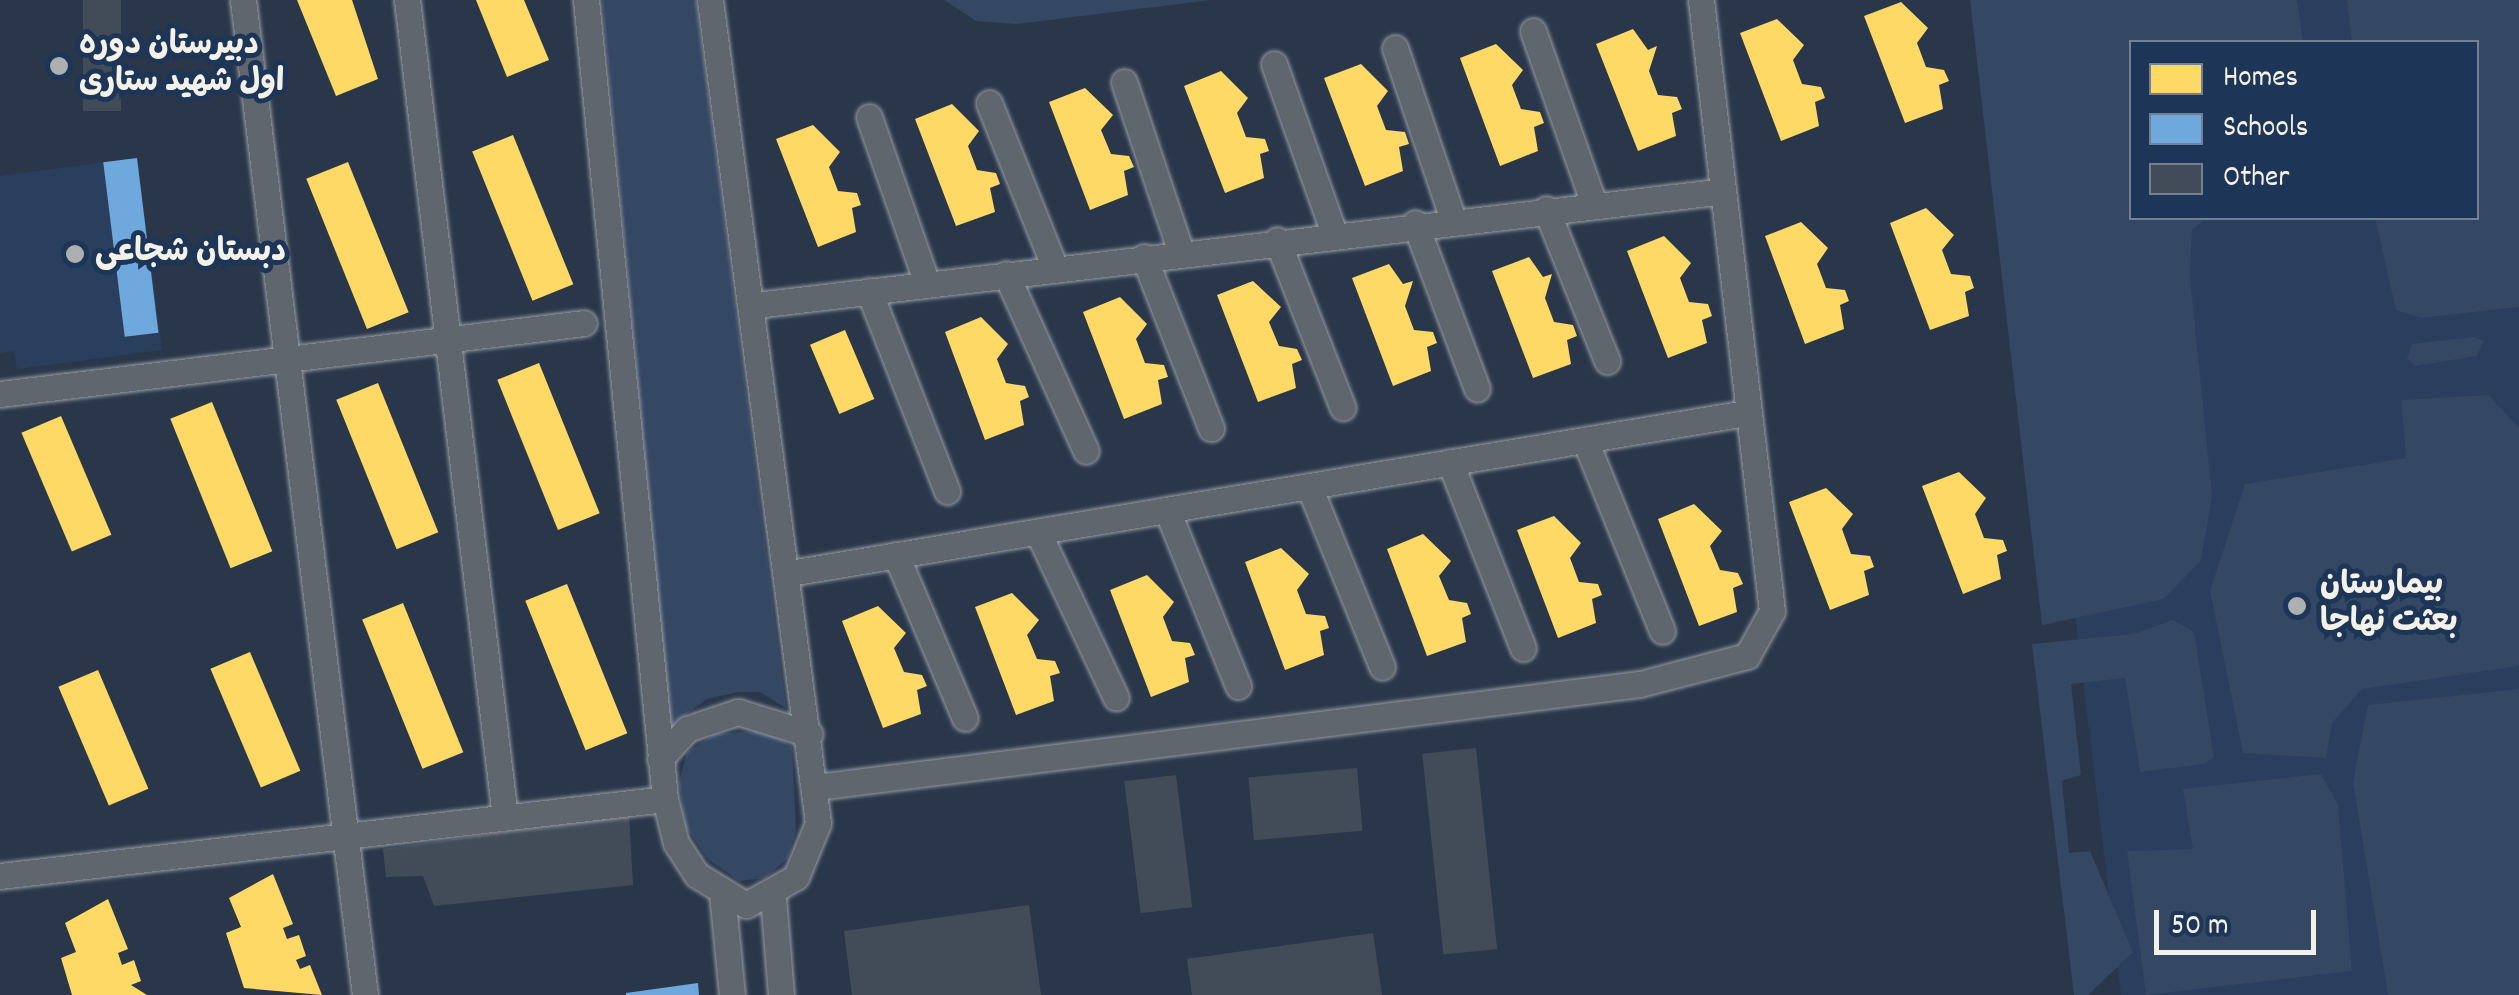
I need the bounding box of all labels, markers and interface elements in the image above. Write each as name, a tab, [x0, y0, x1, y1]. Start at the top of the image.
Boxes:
place label: دبیرستان دوره اول شهید ستاری	[79, 29, 284, 104]
legend	[2129, 40, 2479, 220]
marker: دبیرستان دوره اول شهید ستاری	[48, 55, 70, 77]
text: Homes	[2223, 58, 2298, 101]
text: Schools	[2223, 108, 2309, 151]
text: Other	[2223, 158, 2289, 201]
place label: دبستان شجاعی	[95, 235, 286, 273]
marker: دبستان شجاعی	[64, 243, 86, 265]
place label: بیمارستان بعثت نهاجا	[2320, 569, 2458, 644]
marker: بیمارستان بعثت نهاجا	[2284, 593, 2310, 619]
scale bar	[2159, 890, 2322, 952]
text: 50 m	[2171, 906, 2229, 949]

